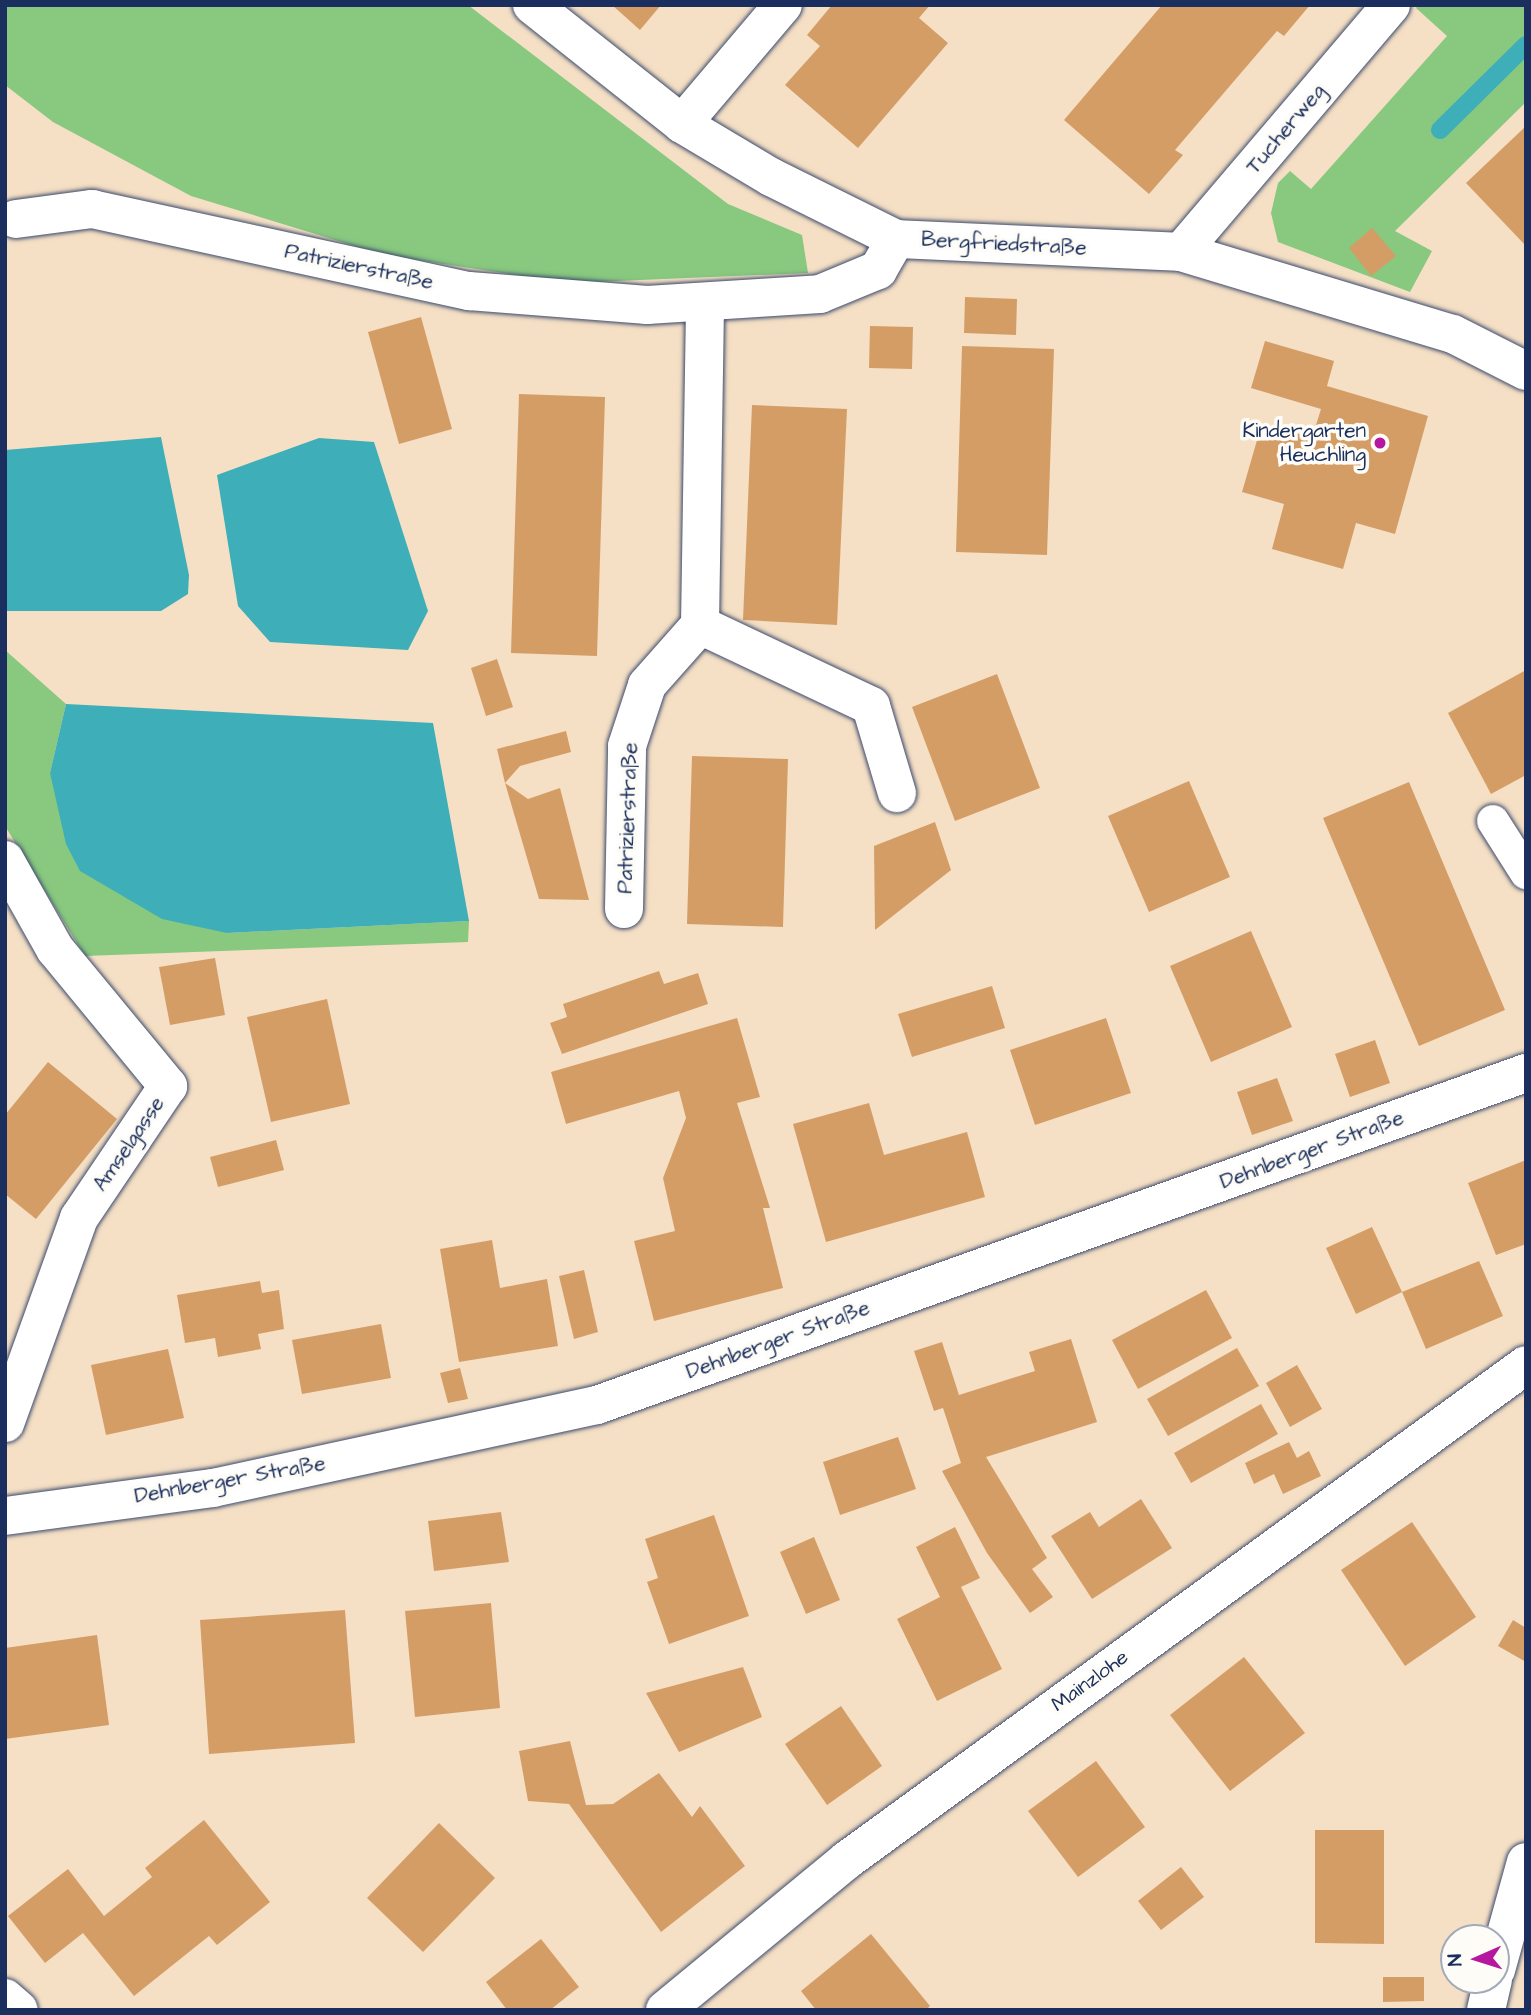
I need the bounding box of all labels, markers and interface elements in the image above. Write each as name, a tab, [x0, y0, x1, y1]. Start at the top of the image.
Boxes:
street label: Tucherweg	[1241, 79, 1331, 179]
street label: Bergfriedstraße	[921, 227, 1087, 261]
street label: Patrizierstraße	[282, 239, 436, 295]
place label: Kindergarten Heuchling	[1242, 418, 1366, 468]
marker: Kindergarten Heuchling	[1372, 435, 1388, 451]
street label: Patrizierstraße	[613, 742, 643, 894]
street label: Amselgasse	[88, 1092, 170, 1196]
street label: Dehnberger Straße	[1217, 1105, 1407, 1195]
street label: Dehnberger Straße	[683, 1295, 873, 1385]
street label: Dehnberger Straße	[133, 1451, 327, 1509]
street label: Mainzlohe	[1047, 1645, 1133, 1717]
north arrow	[1440, 1924, 1510, 1994]
text: N	[1442, 1953, 1469, 1967]

